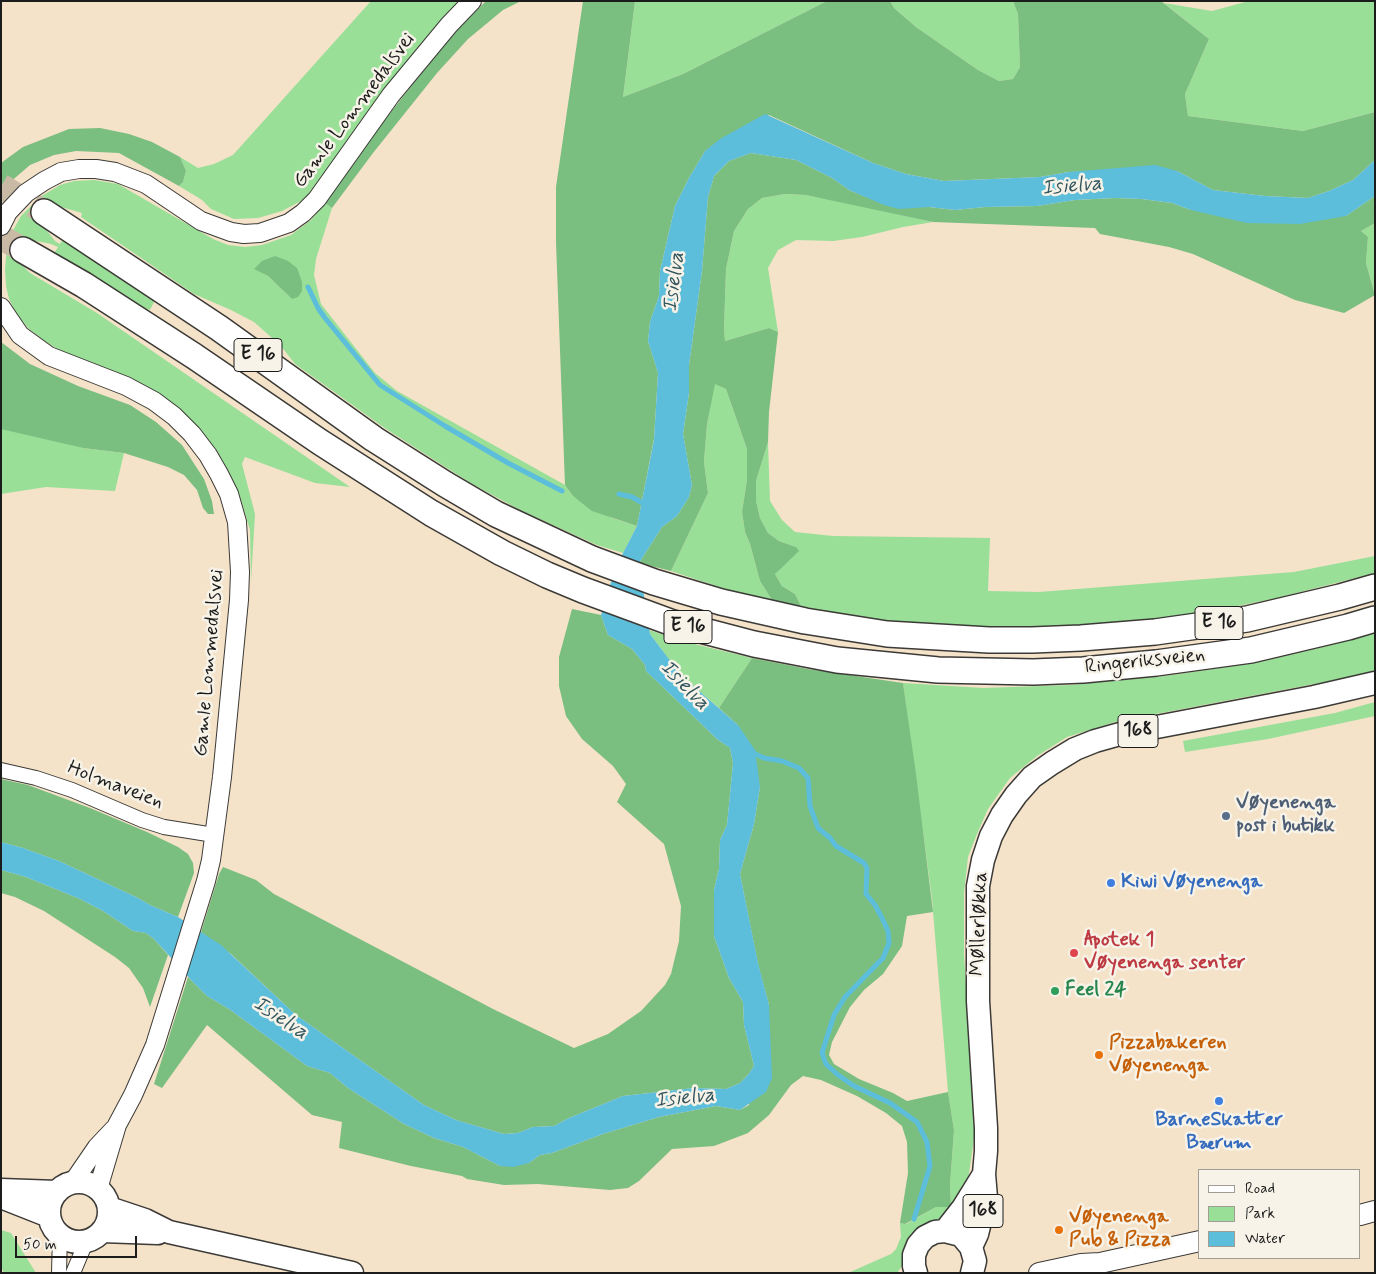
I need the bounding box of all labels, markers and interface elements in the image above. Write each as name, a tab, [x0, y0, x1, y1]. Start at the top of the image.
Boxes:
street label: Gamle Lommedalsvei	[289, 29, 421, 193]
water label: Isielva	[1041, 172, 1103, 202]
water label: Isielva	[659, 251, 691, 313]
road number: E 16	[234, 338, 282, 372]
street label: Gamle Lommedalsvei	[190, 568, 230, 758]
road number: E 16	[1195, 606, 1243, 640]
road number: E 16	[664, 610, 712, 644]
street label: Ringeriksveien	[1084, 644, 1206, 680]
water label: Isielva	[654, 656, 714, 716]
road number: 168	[1118, 714, 1158, 748]
street label: Holmaveien	[64, 757, 166, 815]
place label: Vøyenenga post i butikk	[1236, 792, 1336, 839]
marker: Vøyenenga post i butikk	[1220, 810, 1232, 822]
street label: Møllerløkka	[966, 871, 994, 977]
place label: Kiwi Vøyenenga	[1121, 871, 1262, 895]
marker: Kiwi Vøyenenga	[1105, 877, 1117, 889]
place label: Apotek 1 Vøyenenga senter	[1084, 929, 1246, 976]
marker: Apotek 1 Vøyenenga senter	[1068, 947, 1080, 959]
place label: Feel 24	[1065, 979, 1126, 1003]
marker: Feel 24	[1049, 985, 1061, 997]
water label: Isielva	[248, 992, 312, 1046]
place label: Pizzabakeren Vøyenenga	[1109, 1032, 1227, 1079]
marker: Pizzabakeren Vøyenenga	[1093, 1049, 1105, 1061]
water label: Isielva	[654, 1083, 716, 1115]
marker: BarneSkatter Bærum	[1213, 1095, 1225, 1107]
place label: BarneSkatter Bærum	[1155, 1109, 1283, 1156]
legend	[1198, 1169, 1361, 1259]
text: Road	[1245, 1179, 1275, 1199]
road number: 168	[963, 1194, 1003, 1228]
text: Park	[1245, 1204, 1275, 1224]
place label: Vøyenenga Pub & Pizza	[1069, 1206, 1171, 1253]
marker: Vøyenenga Pub & Pizza	[1053, 1224, 1065, 1236]
scale bar	[18, 1226, 140, 1258]
text: Water	[1245, 1229, 1285, 1249]
text: 50 m	[23, 1235, 57, 1255]

